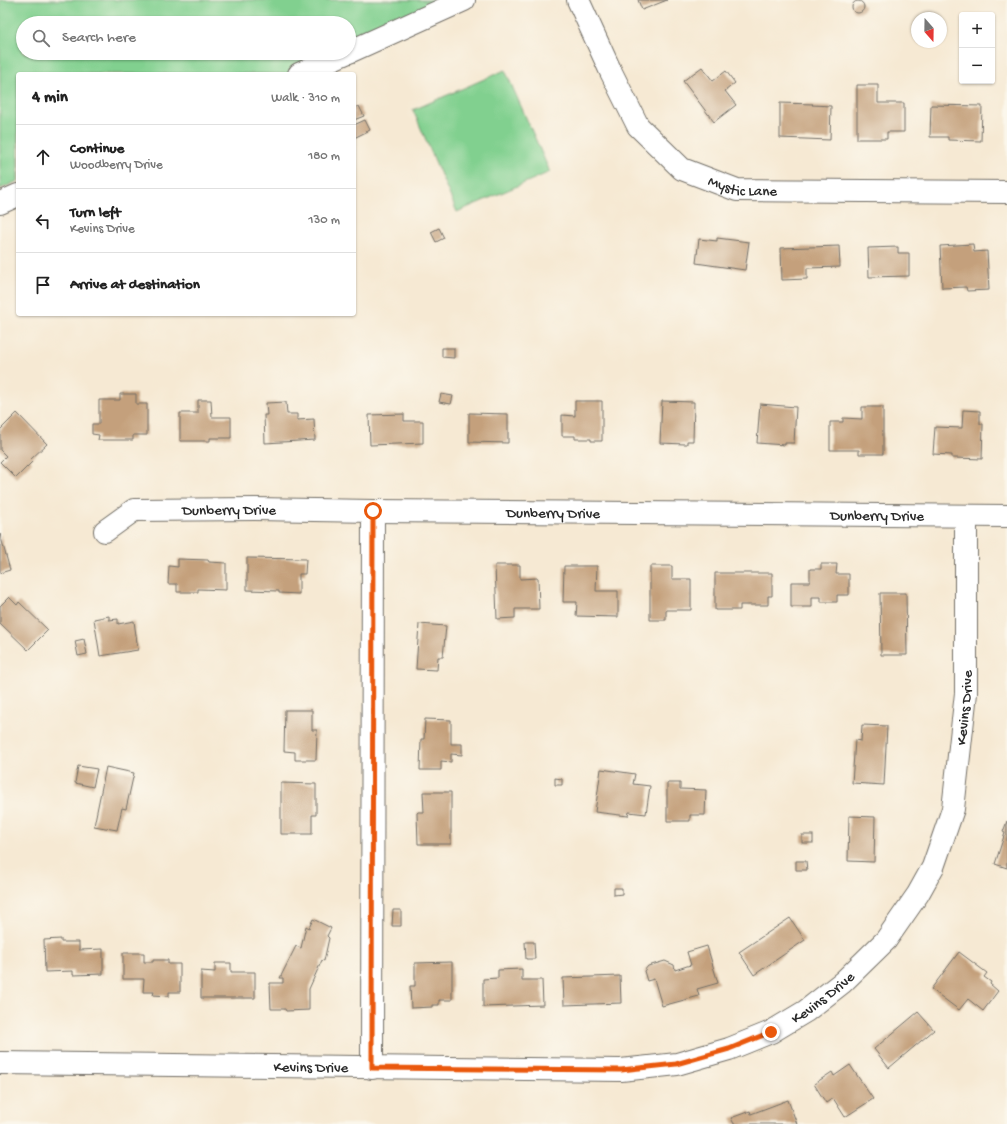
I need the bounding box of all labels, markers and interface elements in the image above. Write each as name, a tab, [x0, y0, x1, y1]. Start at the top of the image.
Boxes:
north arrow	[911, 12, 947, 48]
map controls	[959, 12, 995, 84]
button: +	[959, 12, 995, 48]
search box	[16, 16, 356, 60]
icon: search	[30, 27, 52, 49]
text: Search here	[62, 29, 136, 47]
button: −	[959, 48, 995, 84]
text: 4 min	[32, 88, 68, 108]
text: Walk · 310 m	[271, 91, 340, 106]
text: Continue	[70, 140, 124, 158]
icon: ahead	[32, 146, 54, 168]
text: 180 m	[308, 149, 340, 164]
text: Woodberry Drive	[70, 158, 163, 173]
street label: Mystic Lane	[705, 173, 777, 201]
text: Turn left	[70, 204, 121, 222]
icon: left	[32, 210, 54, 232]
text: 130 m	[308, 213, 340, 228]
text: Kevins Drive	[70, 222, 135, 237]
icon: arrive	[32, 274, 54, 296]
text: Arrive at destination	[70, 276, 200, 294]
street label: Dunberry Drive	[181, 502, 277, 521]
route start	[364, 502, 382, 520]
street label: Dunberry Drive	[505, 505, 600, 524]
street label: Dunberry Drive	[829, 508, 924, 526]
street label: Kevins Drive	[953, 670, 977, 746]
street label: Kevins Drive	[789, 969, 859, 1029]
route end	[762, 1023, 780, 1041]
street label: Kevins Drive	[273, 1059, 349, 1078]

